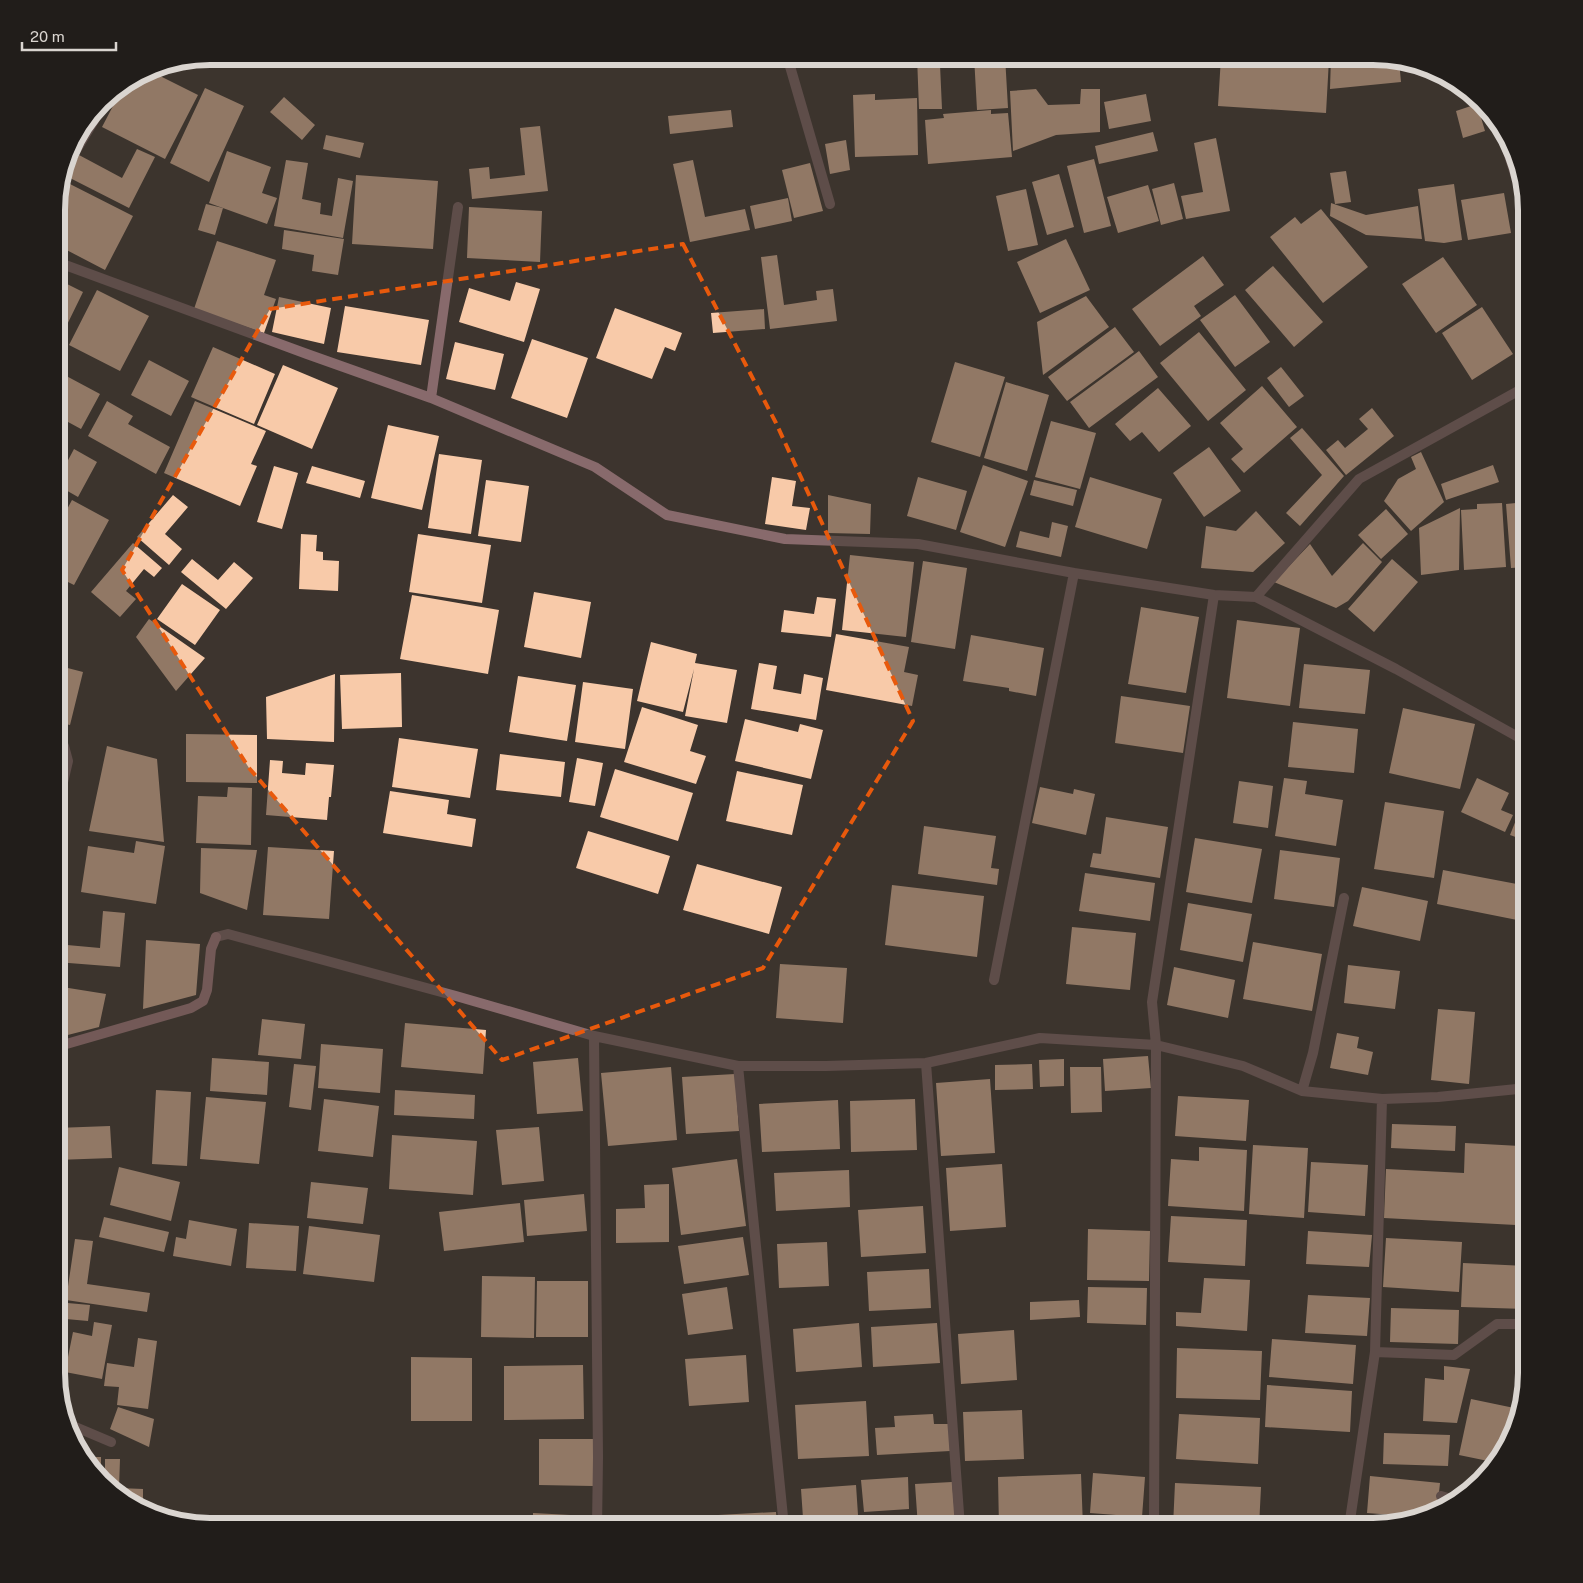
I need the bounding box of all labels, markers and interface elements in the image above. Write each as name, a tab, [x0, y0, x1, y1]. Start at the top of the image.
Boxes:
scale bar	[22, 20, 116, 52]
text: 20 m	[30, 28, 65, 45]

